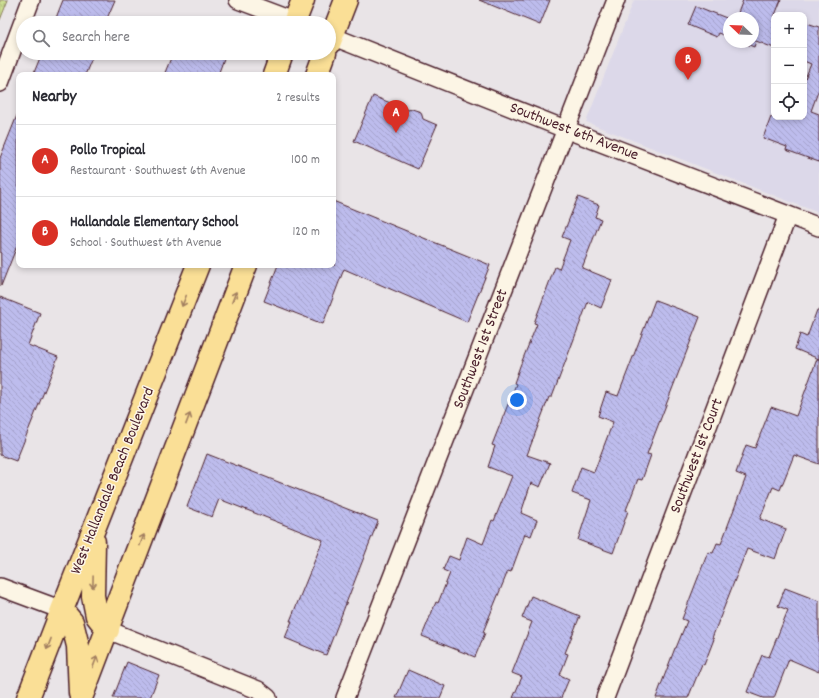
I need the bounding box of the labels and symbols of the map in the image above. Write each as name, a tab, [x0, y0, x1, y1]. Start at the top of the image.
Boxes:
north arrow	[723, 12, 759, 48]
pin: B	[675, 47, 701, 80]
street label: Southwest 6th Avenue	[506, 97, 642, 167]
pin: A	[383, 100, 409, 133]
street label: Southwest 1st Street	[448, 286, 514, 412]
one-way arrow	[230, 291, 238, 303]
one-way arrow	[180, 295, 187, 307]
street label: West Hallandale Beach Boulevard	[65, 384, 161, 578]
your location	[507, 390, 527, 410]
street label: Southwest 1st Court	[664, 395, 730, 517]
one-way arrow	[184, 413, 192, 425]
one-way arrow	[138, 535, 146, 547]
one-way arrow	[89, 575, 97, 588]
one-way arrow	[44, 637, 52, 649]
one-way arrow	[92, 656, 100, 668]

